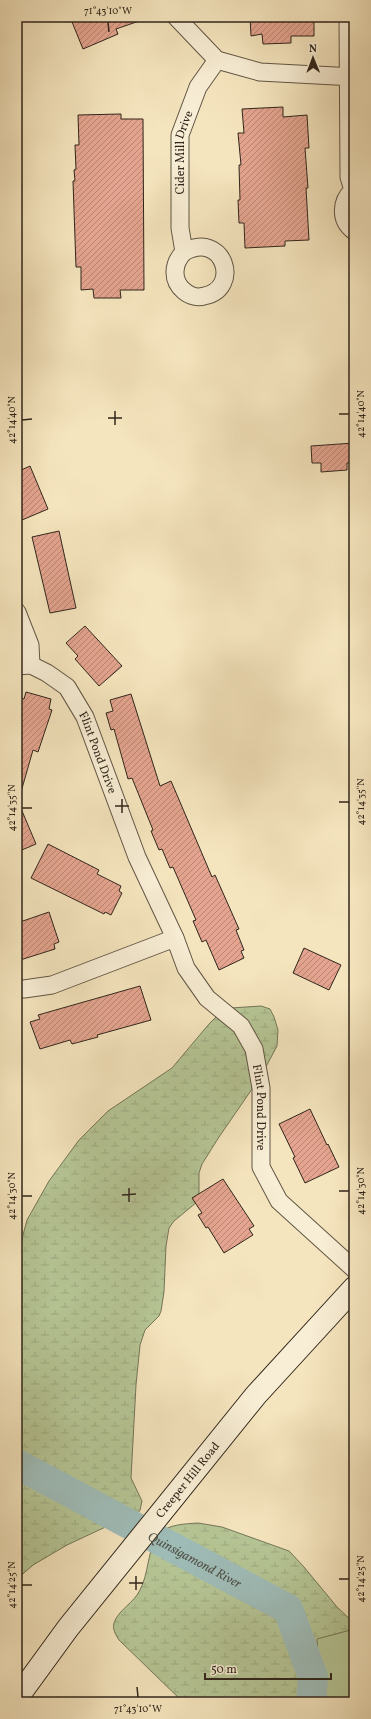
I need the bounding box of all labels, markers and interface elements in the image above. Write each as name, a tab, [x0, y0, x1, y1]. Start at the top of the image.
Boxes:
text: 71°43'10"W	[84, 4, 132, 18]
north arrow	[293, 38, 333, 78]
text: N	[309, 42, 317, 57]
street label: Cider Mill Drive	[172, 108, 198, 194]
text: 42°14'40"N	[354, 389, 368, 438]
text: 42°14'40"N	[5, 395, 19, 444]
street label: Flint Pond Drive	[74, 709, 120, 796]
text: 42°14'35"N	[354, 778, 368, 826]
text: 42°14'35"N	[5, 784, 19, 832]
street label: Flint Pond Drive	[248, 1063, 268, 1151]
text: 42°14'30"N	[354, 1166, 368, 1215]
text: 42°14'30"N	[5, 1171, 19, 1220]
street label: Creeper Hill Road	[153, 1439, 224, 1522]
water label: Quinsigamond River	[144, 1529, 244, 1594]
text: 42°14'25"N	[354, 1555, 368, 1603]
text: 42°14'25"N	[5, 1561, 19, 1609]
scale bar	[205, 1655, 331, 1681]
text: 50 m	[211, 1662, 237, 1678]
text: 71°43'10"W	[114, 1702, 162, 1716]

